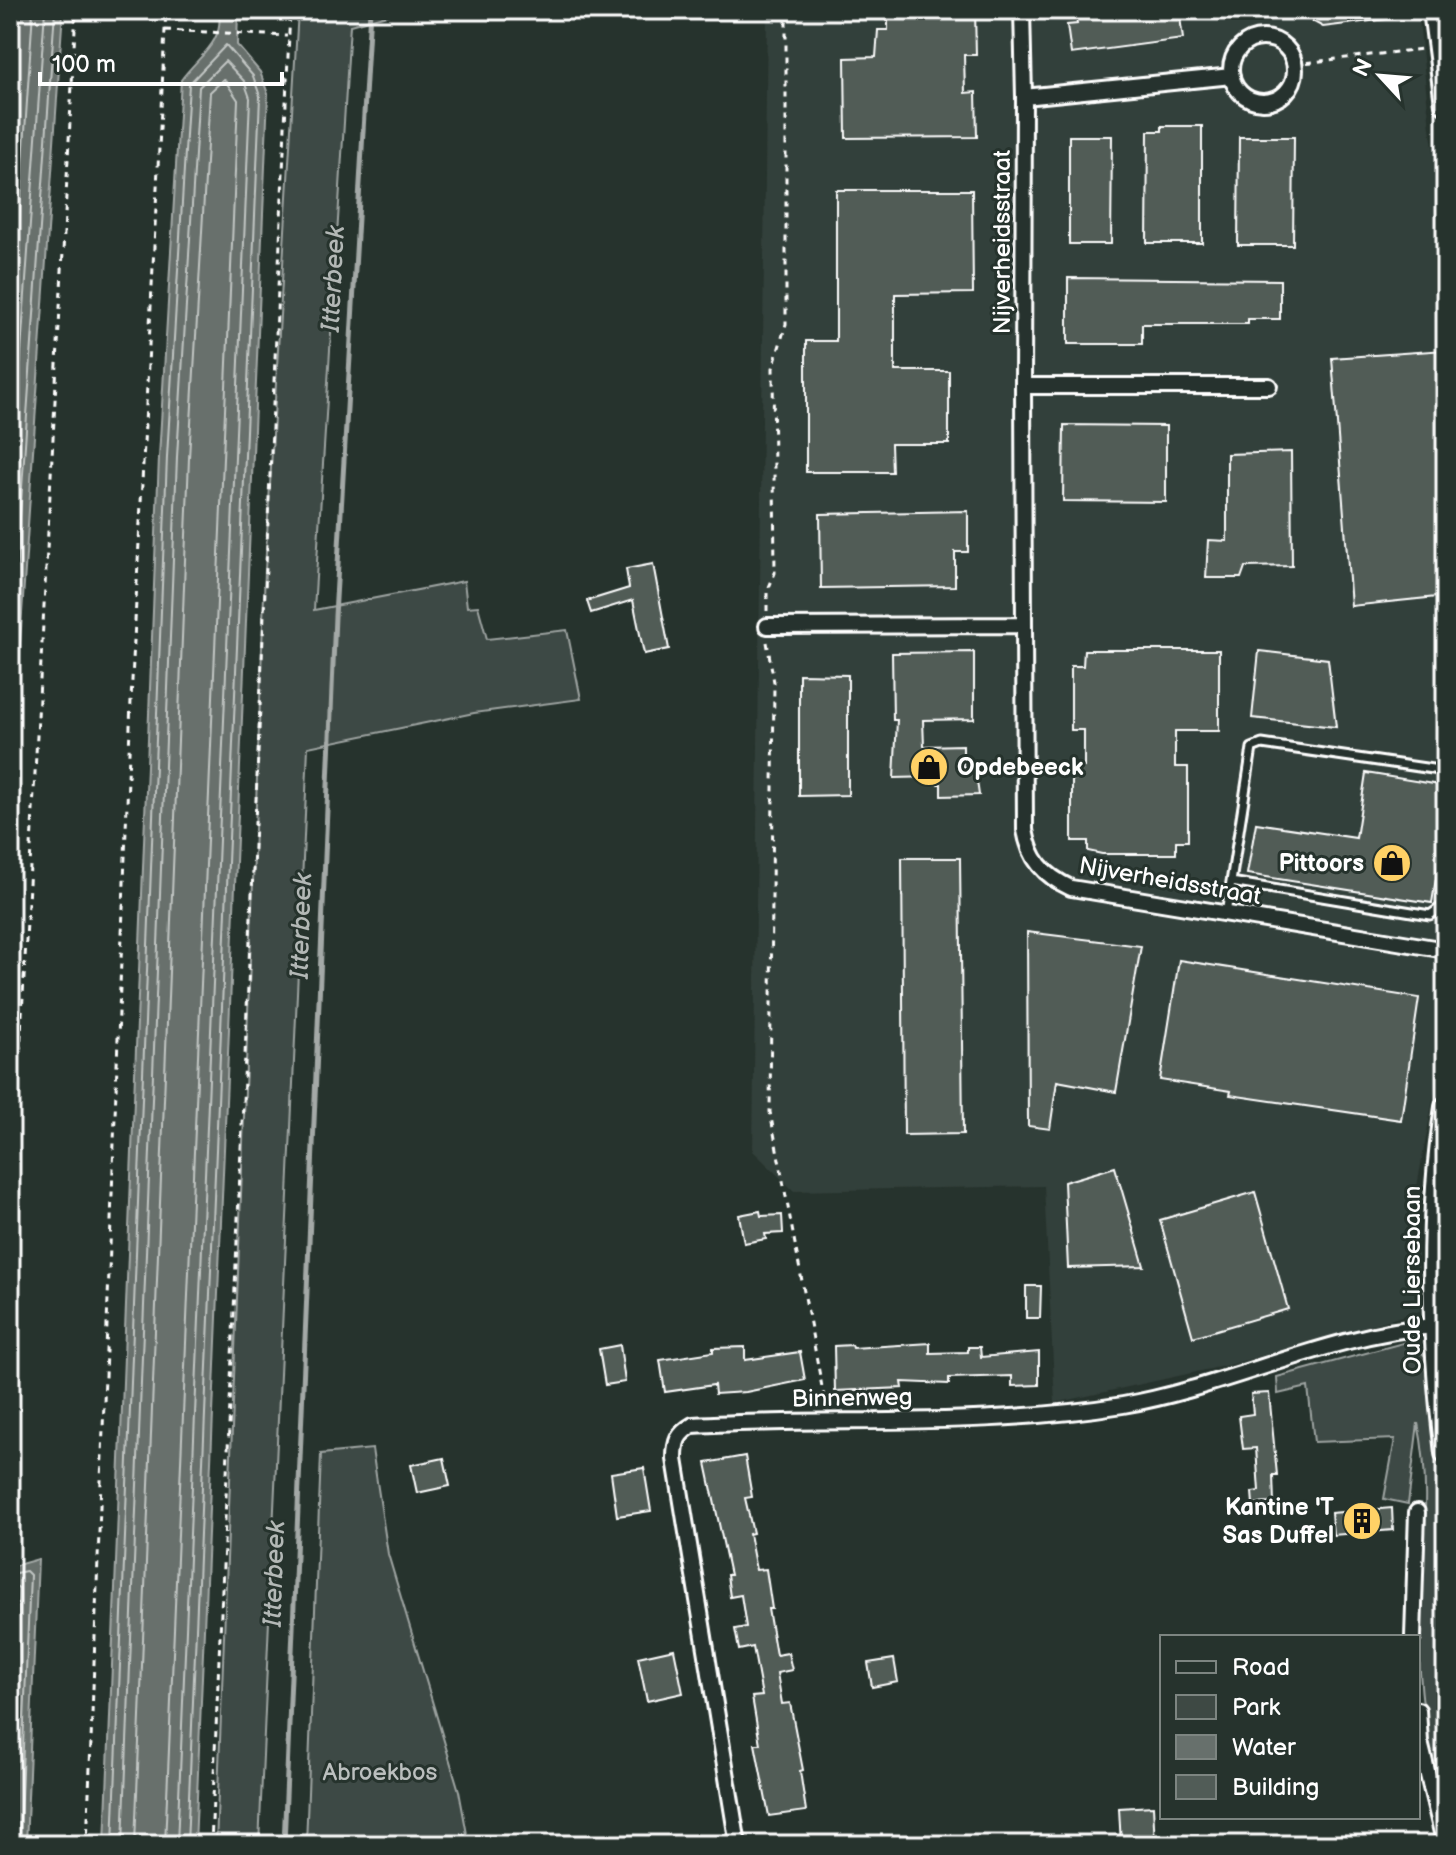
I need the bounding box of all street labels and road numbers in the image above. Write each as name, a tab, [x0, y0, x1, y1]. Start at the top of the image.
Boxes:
street label: Nijverheidsstraat	[988, 149, 1017, 334]
street label: Nijverheidsstraat	[1077, 851, 1264, 911]
street label: Oude Liersebaan	[1398, 1186, 1427, 1374]
street label: Binnenweg	[791, 1382, 913, 1414]

